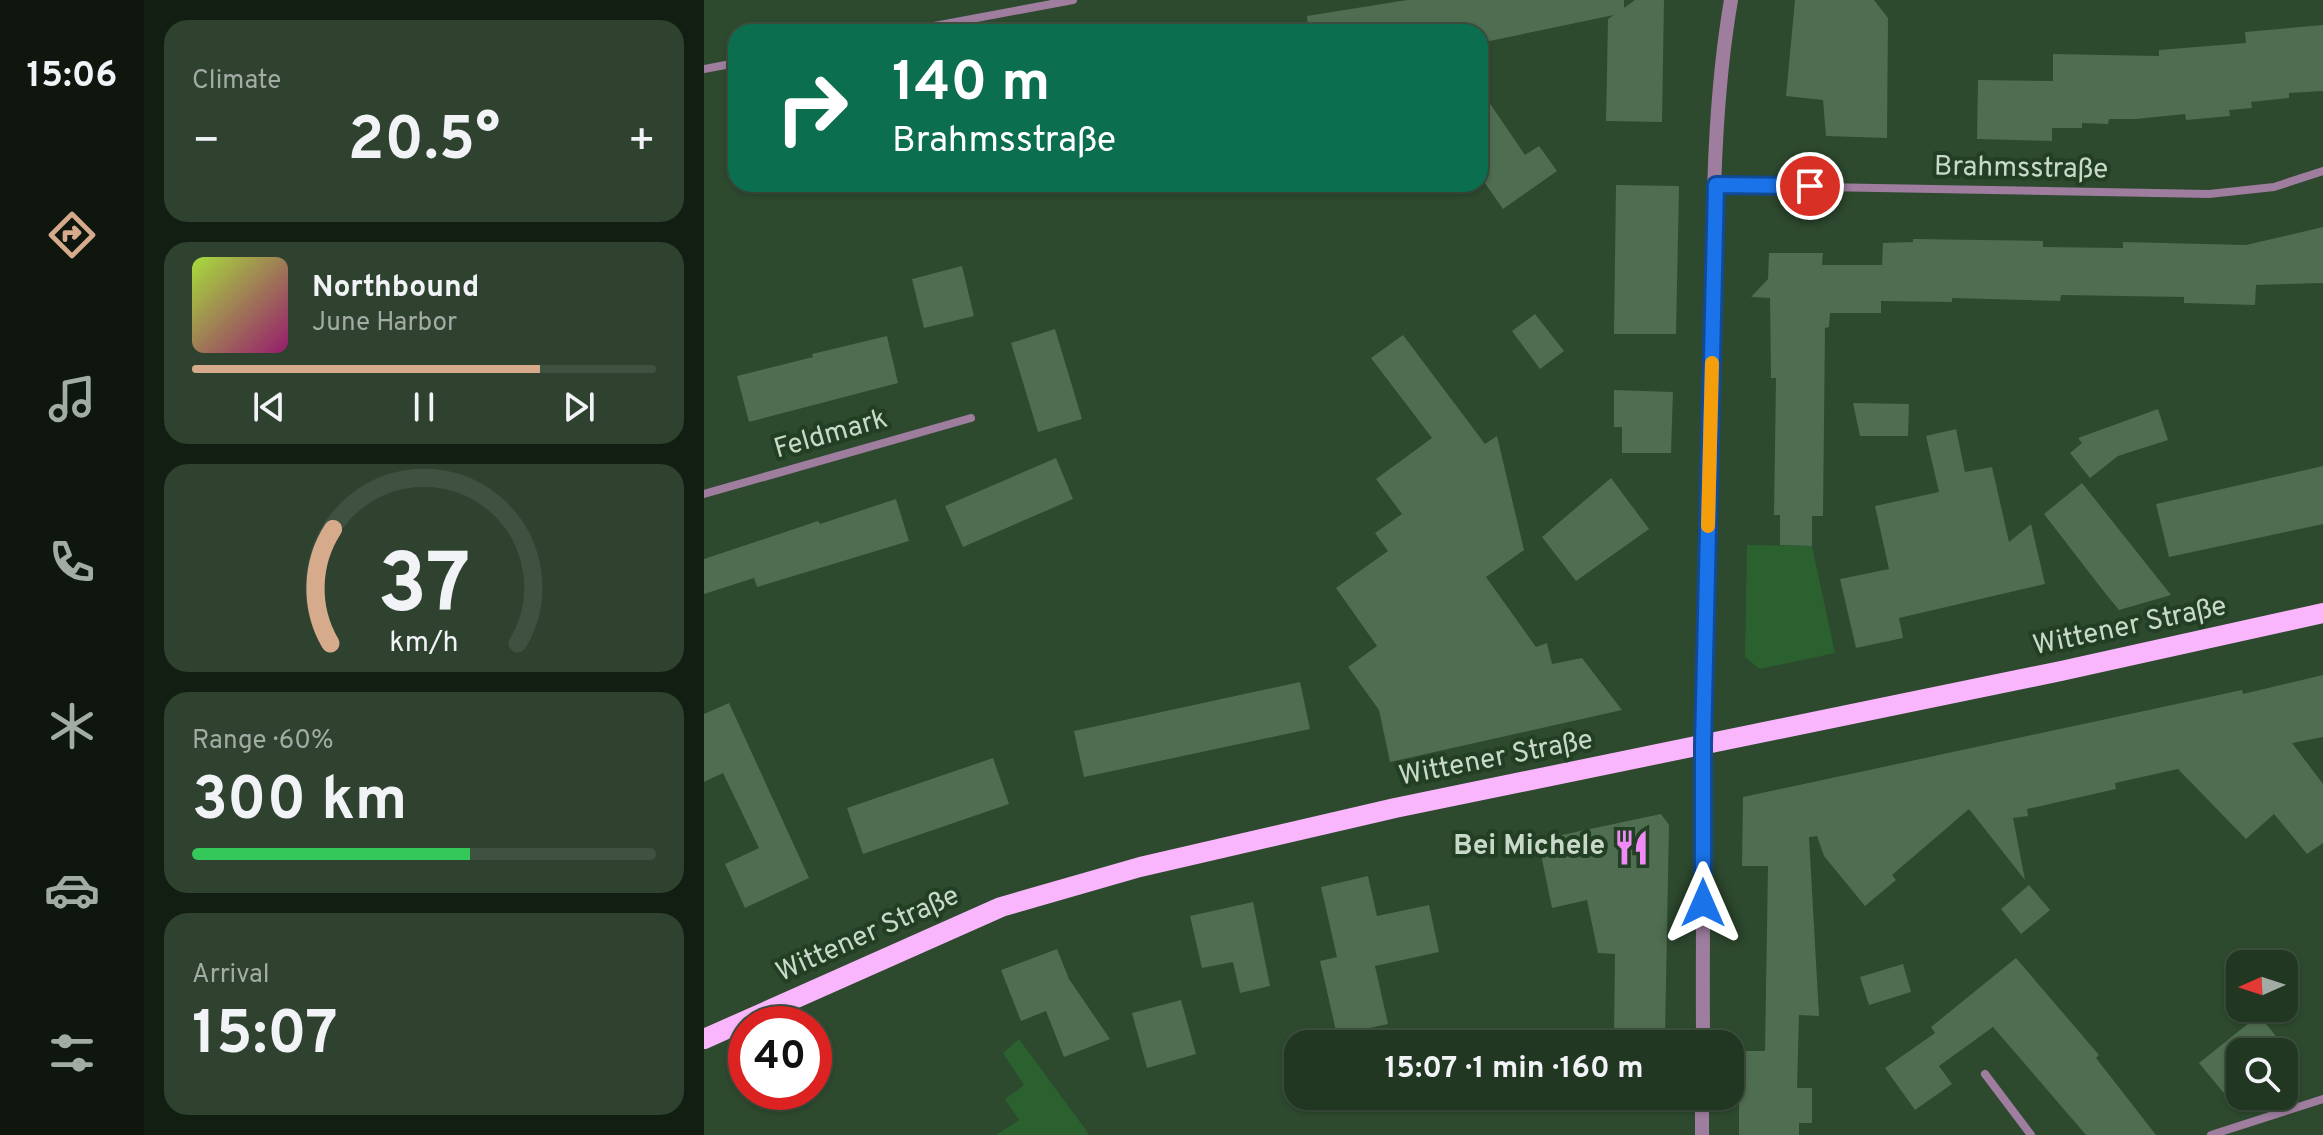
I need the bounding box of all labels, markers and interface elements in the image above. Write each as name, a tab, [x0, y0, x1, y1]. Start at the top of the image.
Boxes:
text: 140 m	[892, 50, 1050, 120]
text: 15:06	[27, 54, 117, 100]
icon: right	[760, 56, 864, 160]
text: Climate	[192, 65, 281, 98]
text: 20.5°	[348, 105, 500, 181]
text: −	[192, 115, 220, 171]
text: +	[628, 115, 656, 171]
text: Brahmsstraße	[892, 119, 1116, 165]
street label: Brahmsstraße	[1934, 149, 2108, 189]
pin	[1776, 152, 1844, 220]
icon: arrive	[1788, 164, 1832, 208]
icon: directions	[44, 207, 100, 263]
text: Northbound	[312, 270, 479, 307]
text: June Harbor	[312, 307, 457, 340]
icon: music	[44, 371, 100, 427]
icon: previous	[247, 385, 291, 429]
icon: pause	[402, 385, 446, 429]
icon: next	[557, 385, 601, 429]
street label: Feldmark	[770, 402, 892, 468]
icon: phone	[44, 534, 100, 590]
text: 37	[377, 536, 471, 641]
street label: Wittener Straße	[2030, 589, 2230, 665]
text: km/h	[389, 626, 459, 662]
icon: climate	[44, 698, 100, 754]
street label: Wittener Straße	[1396, 723, 1596, 795]
text: Range · 60%	[192, 725, 334, 758]
text: 300 km	[192, 765, 407, 841]
restaurant icon: Bei Michele	[1612, 828, 1650, 866]
place label: Bei Michele	[1453, 829, 1605, 865]
position arrow	[1661, 861, 1745, 945]
icon: car	[44, 862, 100, 918]
street label: Wittener Straße	[771, 878, 965, 992]
north arrow	[2226, 950, 2298, 1022]
map controls	[2226, 950, 2298, 1110]
text: Arrival	[192, 959, 270, 992]
text: 15:07	[192, 999, 338, 1075]
speed limit sign: 40	[728, 1006, 832, 1110]
icon: filters	[44, 1025, 100, 1081]
button: search	[2226, 1038, 2298, 1110]
text: 15:07 · 1 min · 160 m	[1385, 1051, 1643, 1088]

